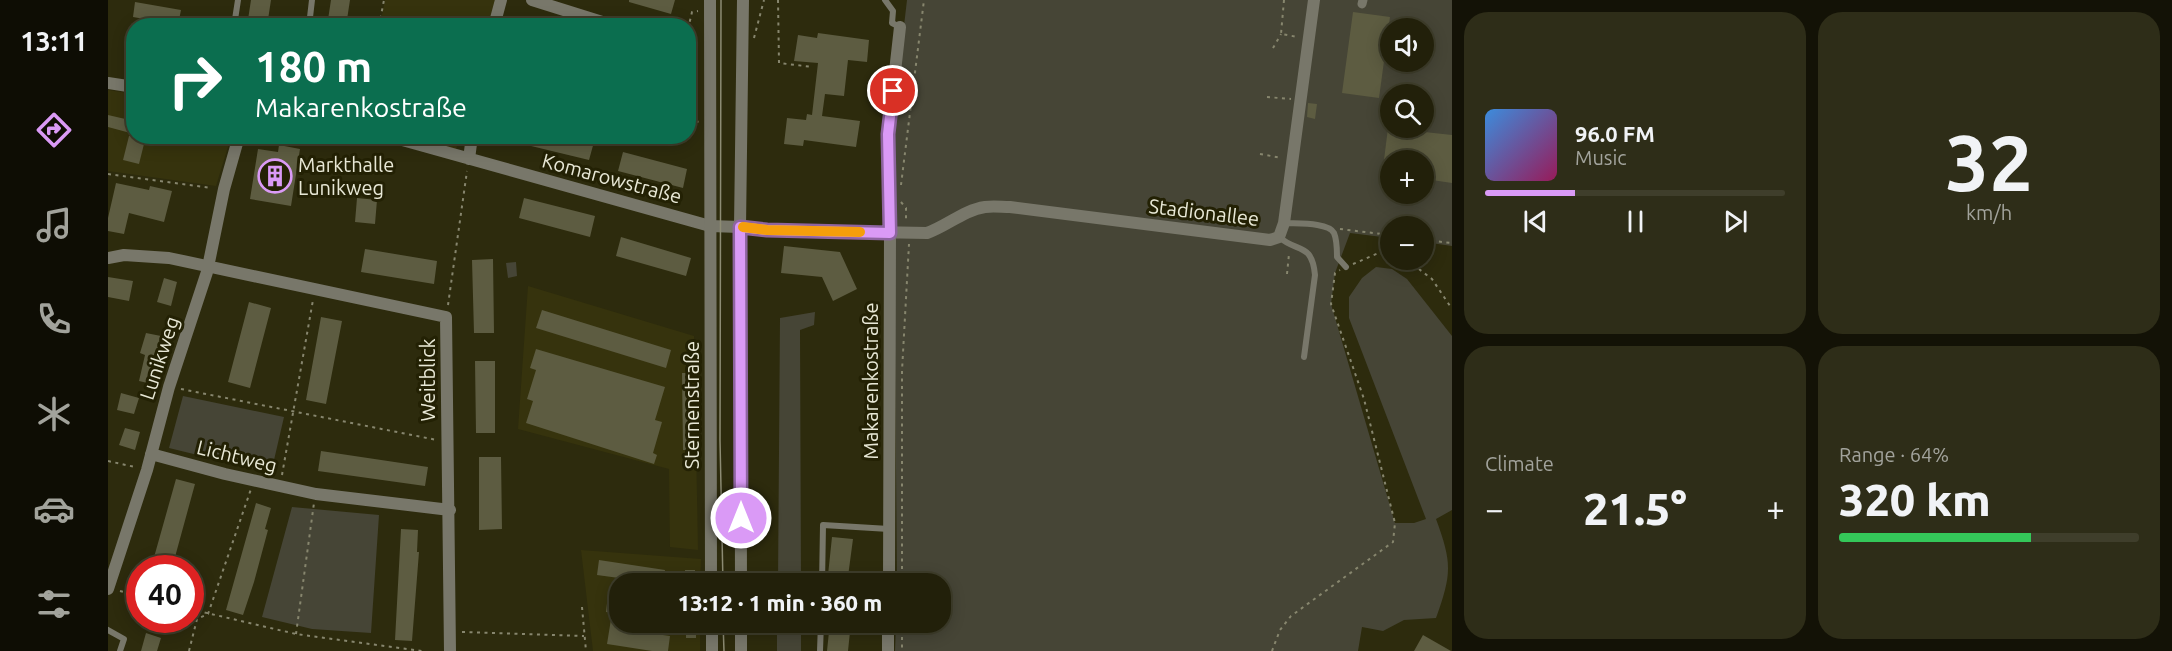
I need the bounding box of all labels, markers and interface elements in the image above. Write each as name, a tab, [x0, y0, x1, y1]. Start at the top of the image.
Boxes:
map controls	[1380, 18, 1434, 270]
button: sound	[1380, 18, 1434, 72]
text: 13:11	[20, 26, 88, 56]
icon: right	[156, 42, 234, 120]
text: 180 m	[255, 43, 372, 90]
pin	[867, 65, 918, 116]
icon: arrive	[876, 74, 909, 107]
button: search	[1380, 84, 1434, 138]
text: Makarenkostraße	[255, 92, 467, 122]
icon: directions	[33, 109, 75, 151]
text: 32	[1945, 118, 2033, 206]
text: 96.0 FM	[1575, 121, 1655, 146]
text: Music	[1575, 146, 1627, 169]
street label: Komarowstraße	[540, 148, 684, 208]
button: +	[1380, 150, 1434, 204]
place label: Markthalle Lunikweg	[298, 153, 394, 199]
building icon: Markthalle Lunikweg	[257, 158, 293, 194]
street label: Stadionallee	[1147, 194, 1261, 230]
text: km/h	[1966, 201, 2012, 224]
icon: music	[33, 204, 75, 246]
icon: previous	[1519, 205, 1552, 238]
icon: pause	[1619, 205, 1652, 238]
icon: next	[1719, 205, 1752, 238]
button: −	[1380, 216, 1434, 270]
icon: phone	[33, 298, 75, 340]
street label: Makarenkostraße	[859, 303, 882, 459]
street label: Lunikweg	[135, 314, 183, 402]
street label: Weitblick	[416, 338, 439, 422]
street label: Sternenstraße	[680, 341, 703, 469]
icon: climate	[33, 393, 75, 435]
street label: Lichtweg	[195, 435, 279, 477]
text: Range · 64%	[1839, 443, 1949, 466]
text: Climate	[1485, 452, 1554, 475]
text: 320 km	[1839, 474, 1991, 525]
text: 21.5°	[1583, 483, 1687, 534]
position arrow	[709, 486, 773, 550]
icon: car	[33, 488, 75, 530]
text: −	[1485, 490, 1504, 527]
text: +	[1766, 490, 1785, 527]
speed limit sign: 40	[126, 555, 204, 633]
icon: filters	[33, 583, 75, 625]
text: 13:12 · 1 min · 360 m	[678, 590, 882, 615]

